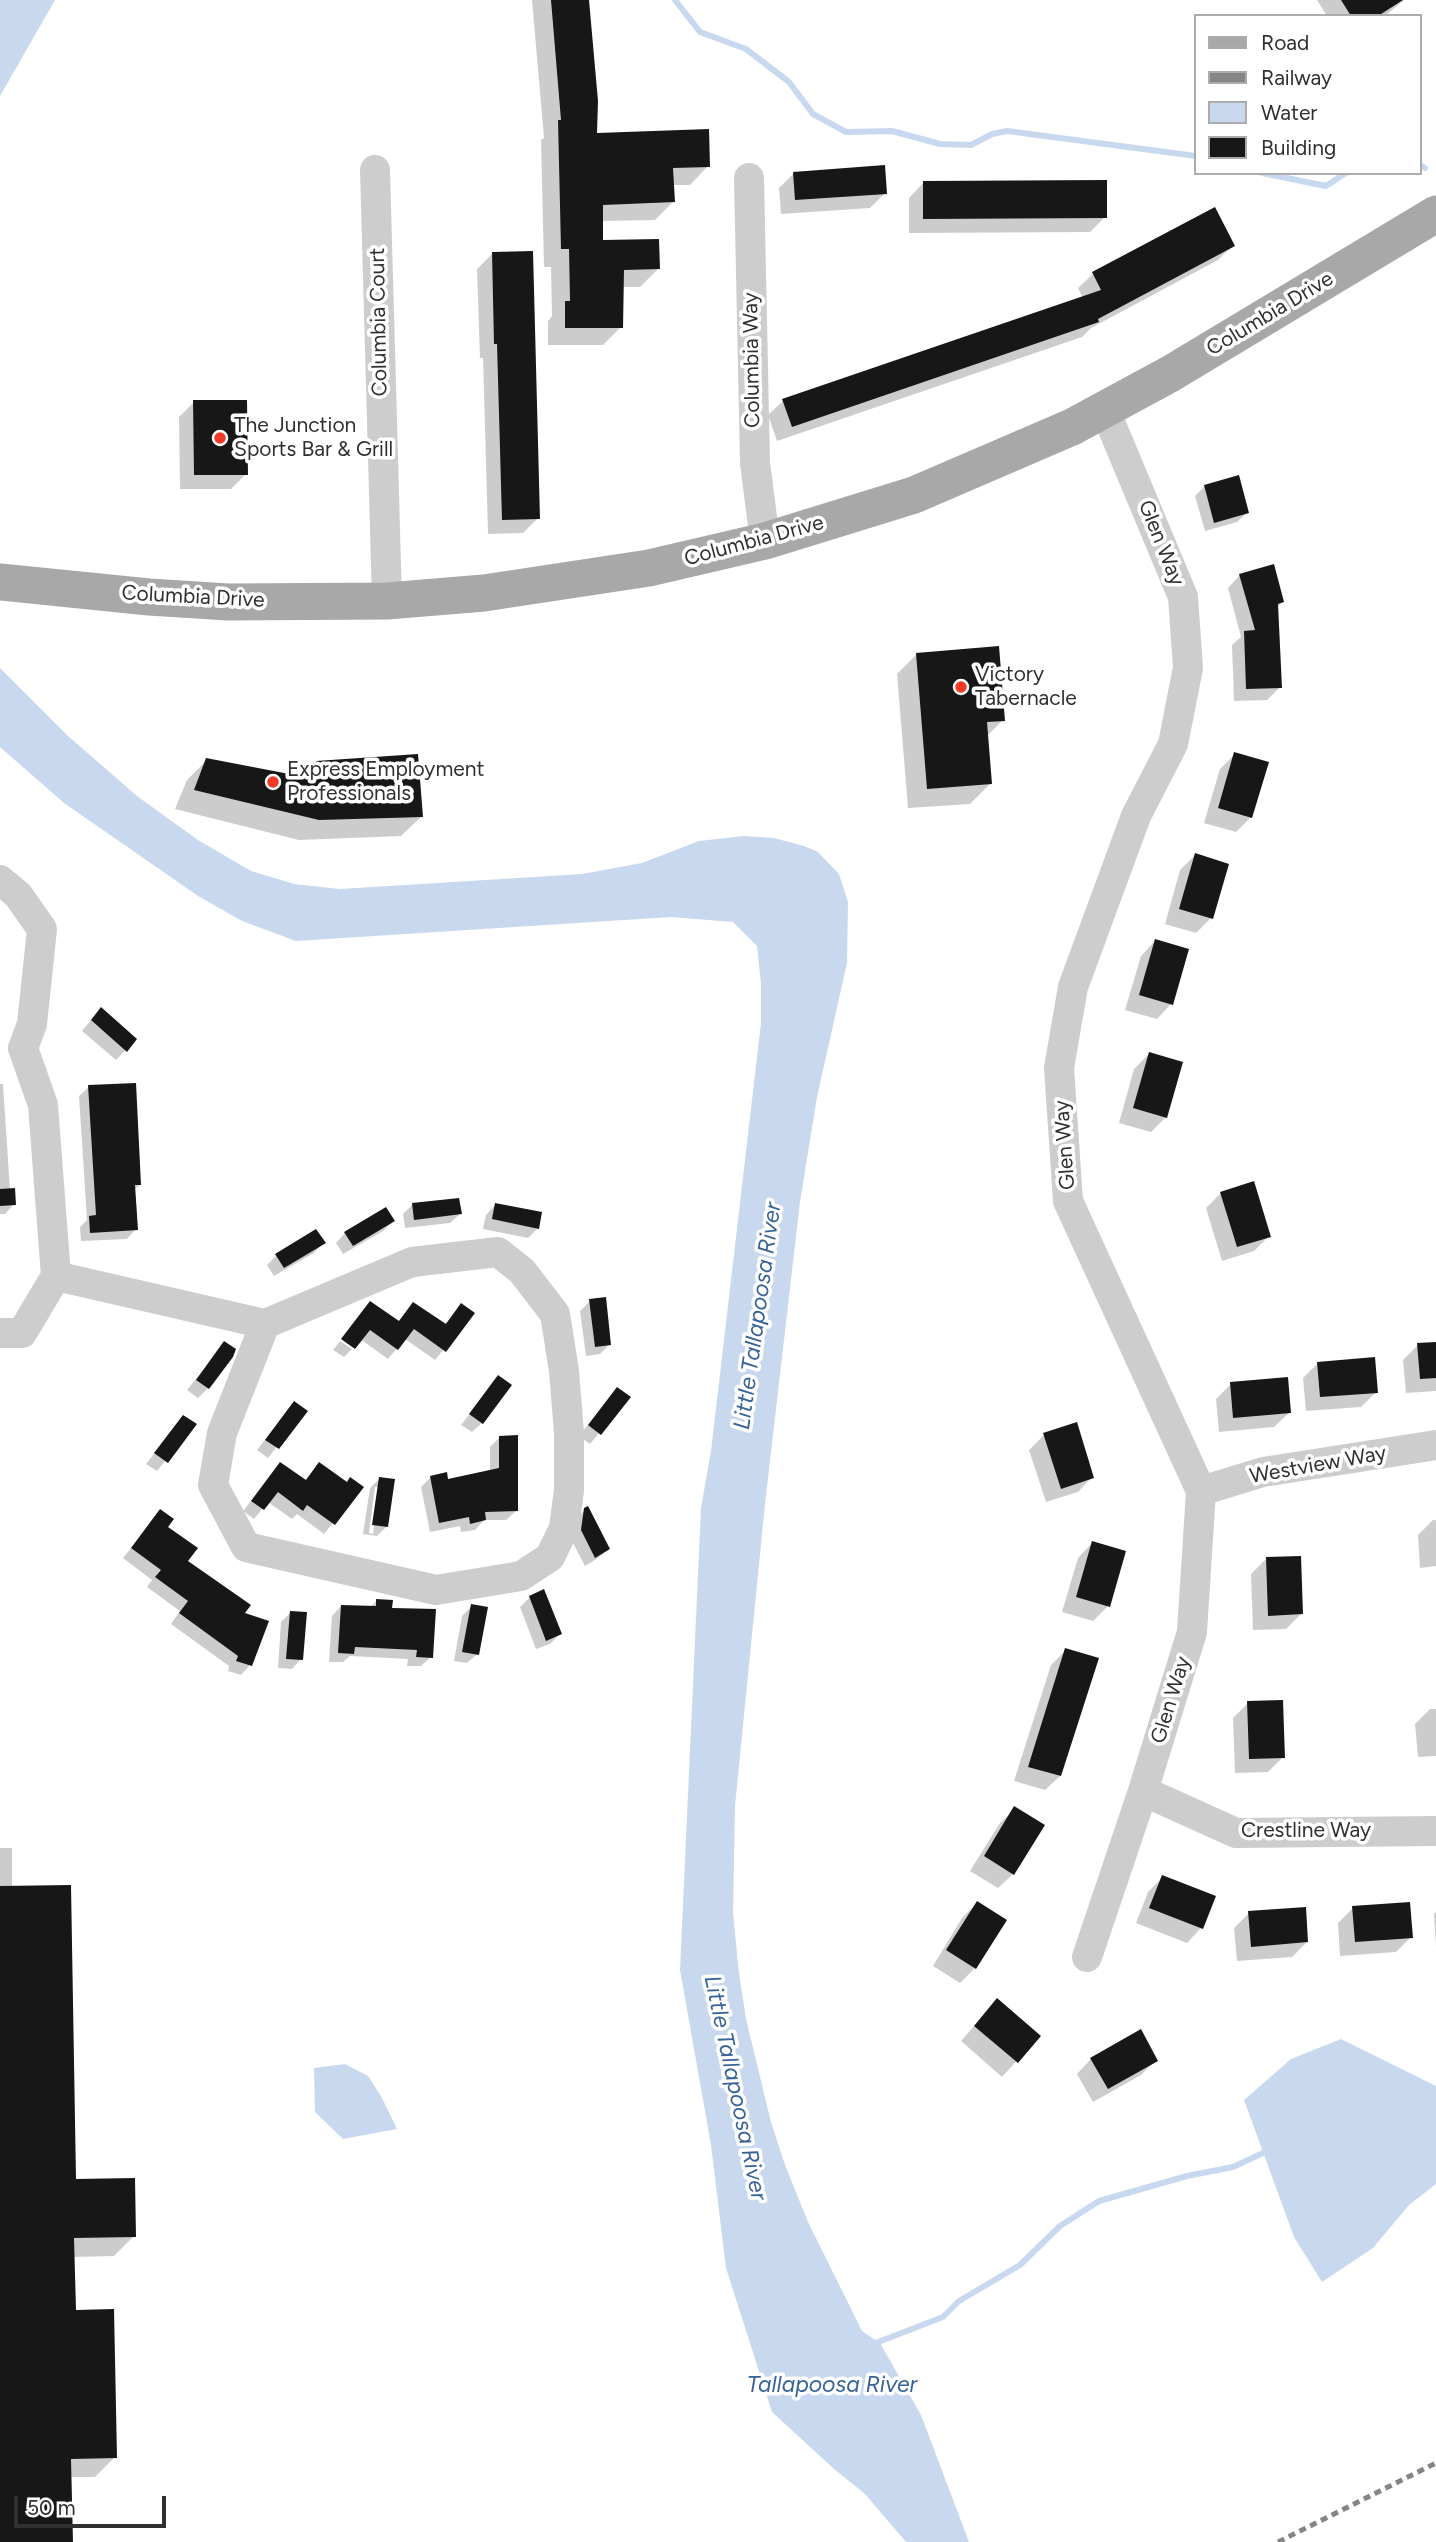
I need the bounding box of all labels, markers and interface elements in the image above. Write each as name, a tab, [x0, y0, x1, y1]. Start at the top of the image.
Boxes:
legend	[1194, 14, 1422, 175]
text: Road	[1261, 30, 1309, 55]
text: Railway	[1261, 65, 1332, 90]
text: Water	[1261, 100, 1317, 125]
text: Building	[1261, 135, 1336, 160]
street label: Columbia Court	[365, 247, 393, 397]
street label: Columbia Drive	[1202, 266, 1338, 362]
street label: Columbia Way	[738, 292, 766, 428]
place label: The Junction Sports Bar & Grill	[234, 413, 393, 463]
marker: The Junction Sports Bar & Grill	[212, 430, 228, 446]
street label: Glen Way	[1132, 497, 1190, 589]
street label: Columbia Drive	[682, 510, 826, 572]
street label: Columbia Drive	[121, 581, 265, 613]
place label: Victory Tabernacle	[975, 662, 1077, 712]
marker: Victory Tabernacle	[953, 679, 969, 695]
place label: Express Employment Professionals	[287, 757, 484, 807]
marker: Express Employment Professionals	[265, 774, 281, 790]
street label: Glen Way	[1049, 1099, 1081, 1191]
water label: Little Tallapoosa River	[728, 1201, 788, 1431]
street label: Westview Way	[1248, 1441, 1388, 1489]
street label: Glen Way	[1146, 1653, 1196, 1747]
street label: Crestline Way	[1241, 1818, 1371, 1844]
water label: Little Tallapoosa River	[698, 1973, 772, 2203]
water label: Tallapoosa River	[747, 2371, 917, 2399]
scale bar	[18, 2482, 170, 2526]
text: 50 m	[27, 2495, 76, 2520]

